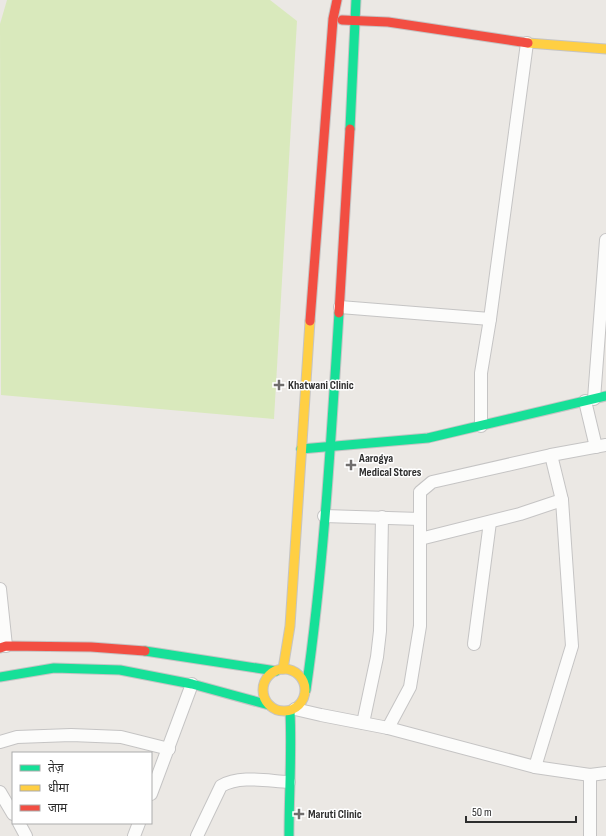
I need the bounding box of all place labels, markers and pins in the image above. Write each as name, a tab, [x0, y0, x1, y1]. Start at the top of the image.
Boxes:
place label: Khatwani Clinic	[288, 378, 354, 393]
marker: Khatwani Clinic	[273, 379, 285, 391]
place label: Aarogya Medical Stores	[358, 451, 422, 480]
marker: Aarogya Medical Stores	[346, 460, 356, 470]
place label: Maruti Clinic	[308, 807, 362, 822]
marker: Maruti Clinic	[293, 808, 305, 820]

